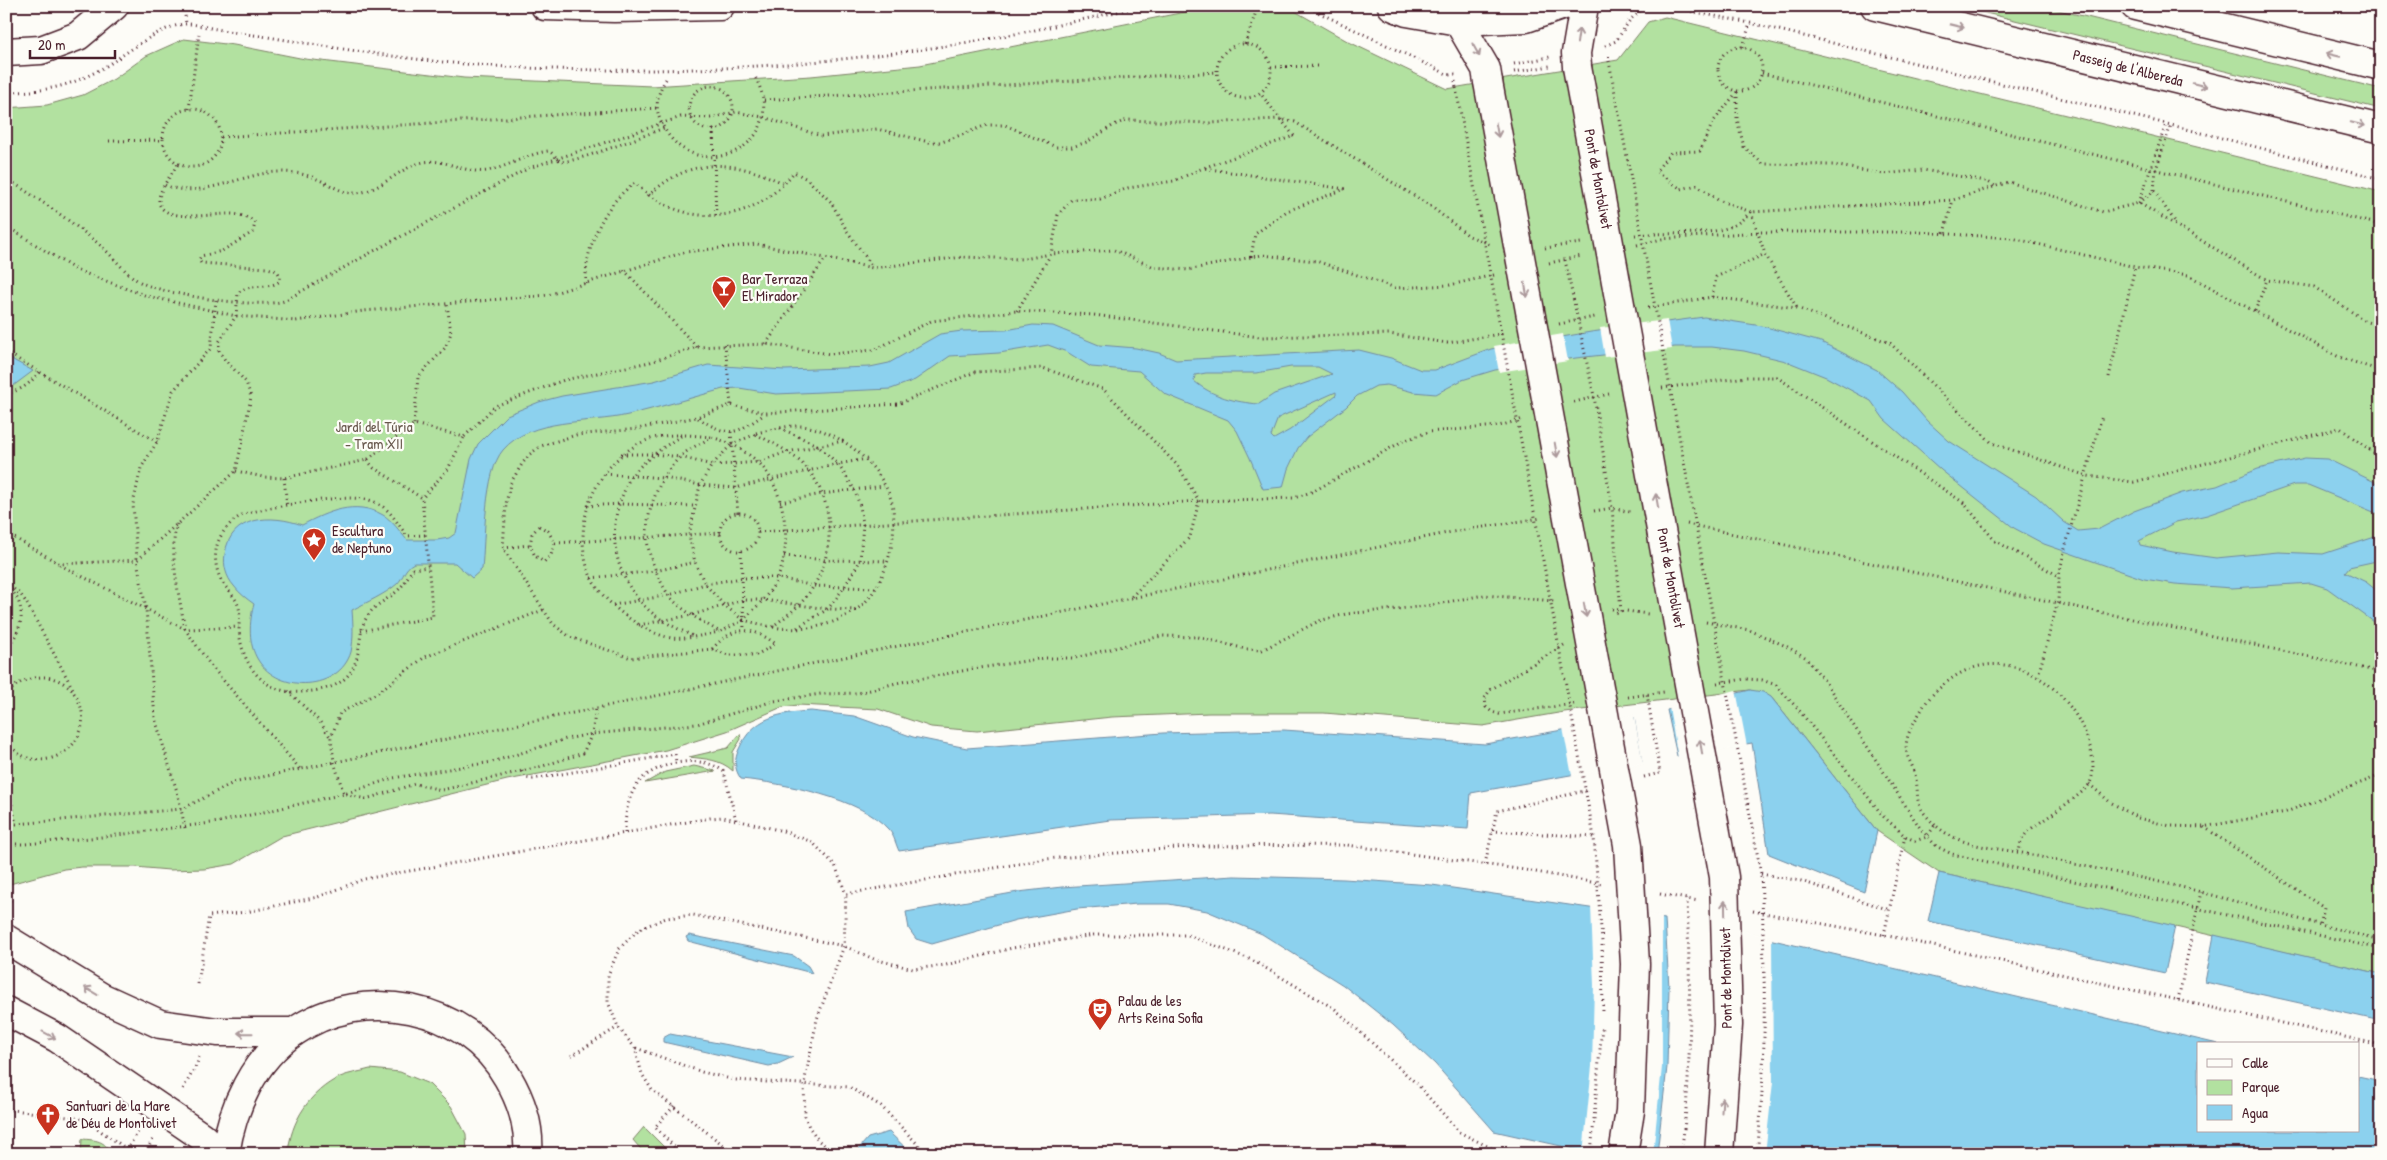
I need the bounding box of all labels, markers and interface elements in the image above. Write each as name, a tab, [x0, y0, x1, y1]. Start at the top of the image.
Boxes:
one-way arrow	[1948, 22, 1964, 31]
scale bar	[30, 28, 115, 60]
one-way arrow	[1573, 29, 1583, 45]
text: 20 m	[38, 34, 65, 55]
one-way arrow	[1471, 43, 1481, 58]
street label: Passeig de l'Albereda	[2071, 44, 2185, 91]
one-way arrow	[2326, 49, 2342, 59]
one-way arrow	[2191, 81, 2207, 90]
one-way arrow	[2349, 120, 2365, 129]
one-way arrow	[1493, 122, 1503, 138]
street label: Pont de Montolivet	[1579, 127, 1618, 231]
place label: Bar Terraza El Mirador	[742, 268, 808, 306]
bar icon: Bar Terraza El Mirador	[711, 275, 737, 309]
one-way arrow	[1522, 281, 1532, 297]
park label: Jardí del Túria - Tram XII	[335, 416, 413, 454]
one-way arrow	[1551, 441, 1561, 457]
one-way arrow	[1651, 494, 1661, 510]
place label: Escultura de Neptuno	[332, 520, 392, 558]
street label: Pont de Montolivet	[1652, 526, 1691, 630]
place icon: Escultura de Neptuno	[301, 527, 327, 561]
one-way arrow	[1580, 601, 1590, 617]
one-way arrow	[1696, 740, 1706, 756]
one-way arrow	[1720, 900, 1730, 916]
street label: Pont de Montolivet	[1714, 926, 1737, 1029]
one-way arrow	[84, 985, 98, 995]
place label: Palau de les Arts Reina Sofia	[1118, 990, 1203, 1028]
theatre icon: Palau de les Arts Reina Sofia	[1087, 997, 1113, 1031]
one-way arrow	[237, 1028, 254, 1038]
one-way arrow	[42, 1030, 56, 1040]
legend	[2197, 1042, 2360, 1132]
text: Calle	[2242, 1052, 2269, 1073]
text: Parque	[2242, 1076, 2280, 1097]
place label: Santuari de la Mare de Déu de Montolivet	[66, 1095, 177, 1133]
one-way arrow	[1718, 1097, 1727, 1113]
church icon: Santuari de la Mare de Déu de Montolivet	[35, 1102, 61, 1136]
text: Agua	[2242, 1102, 2268, 1123]

